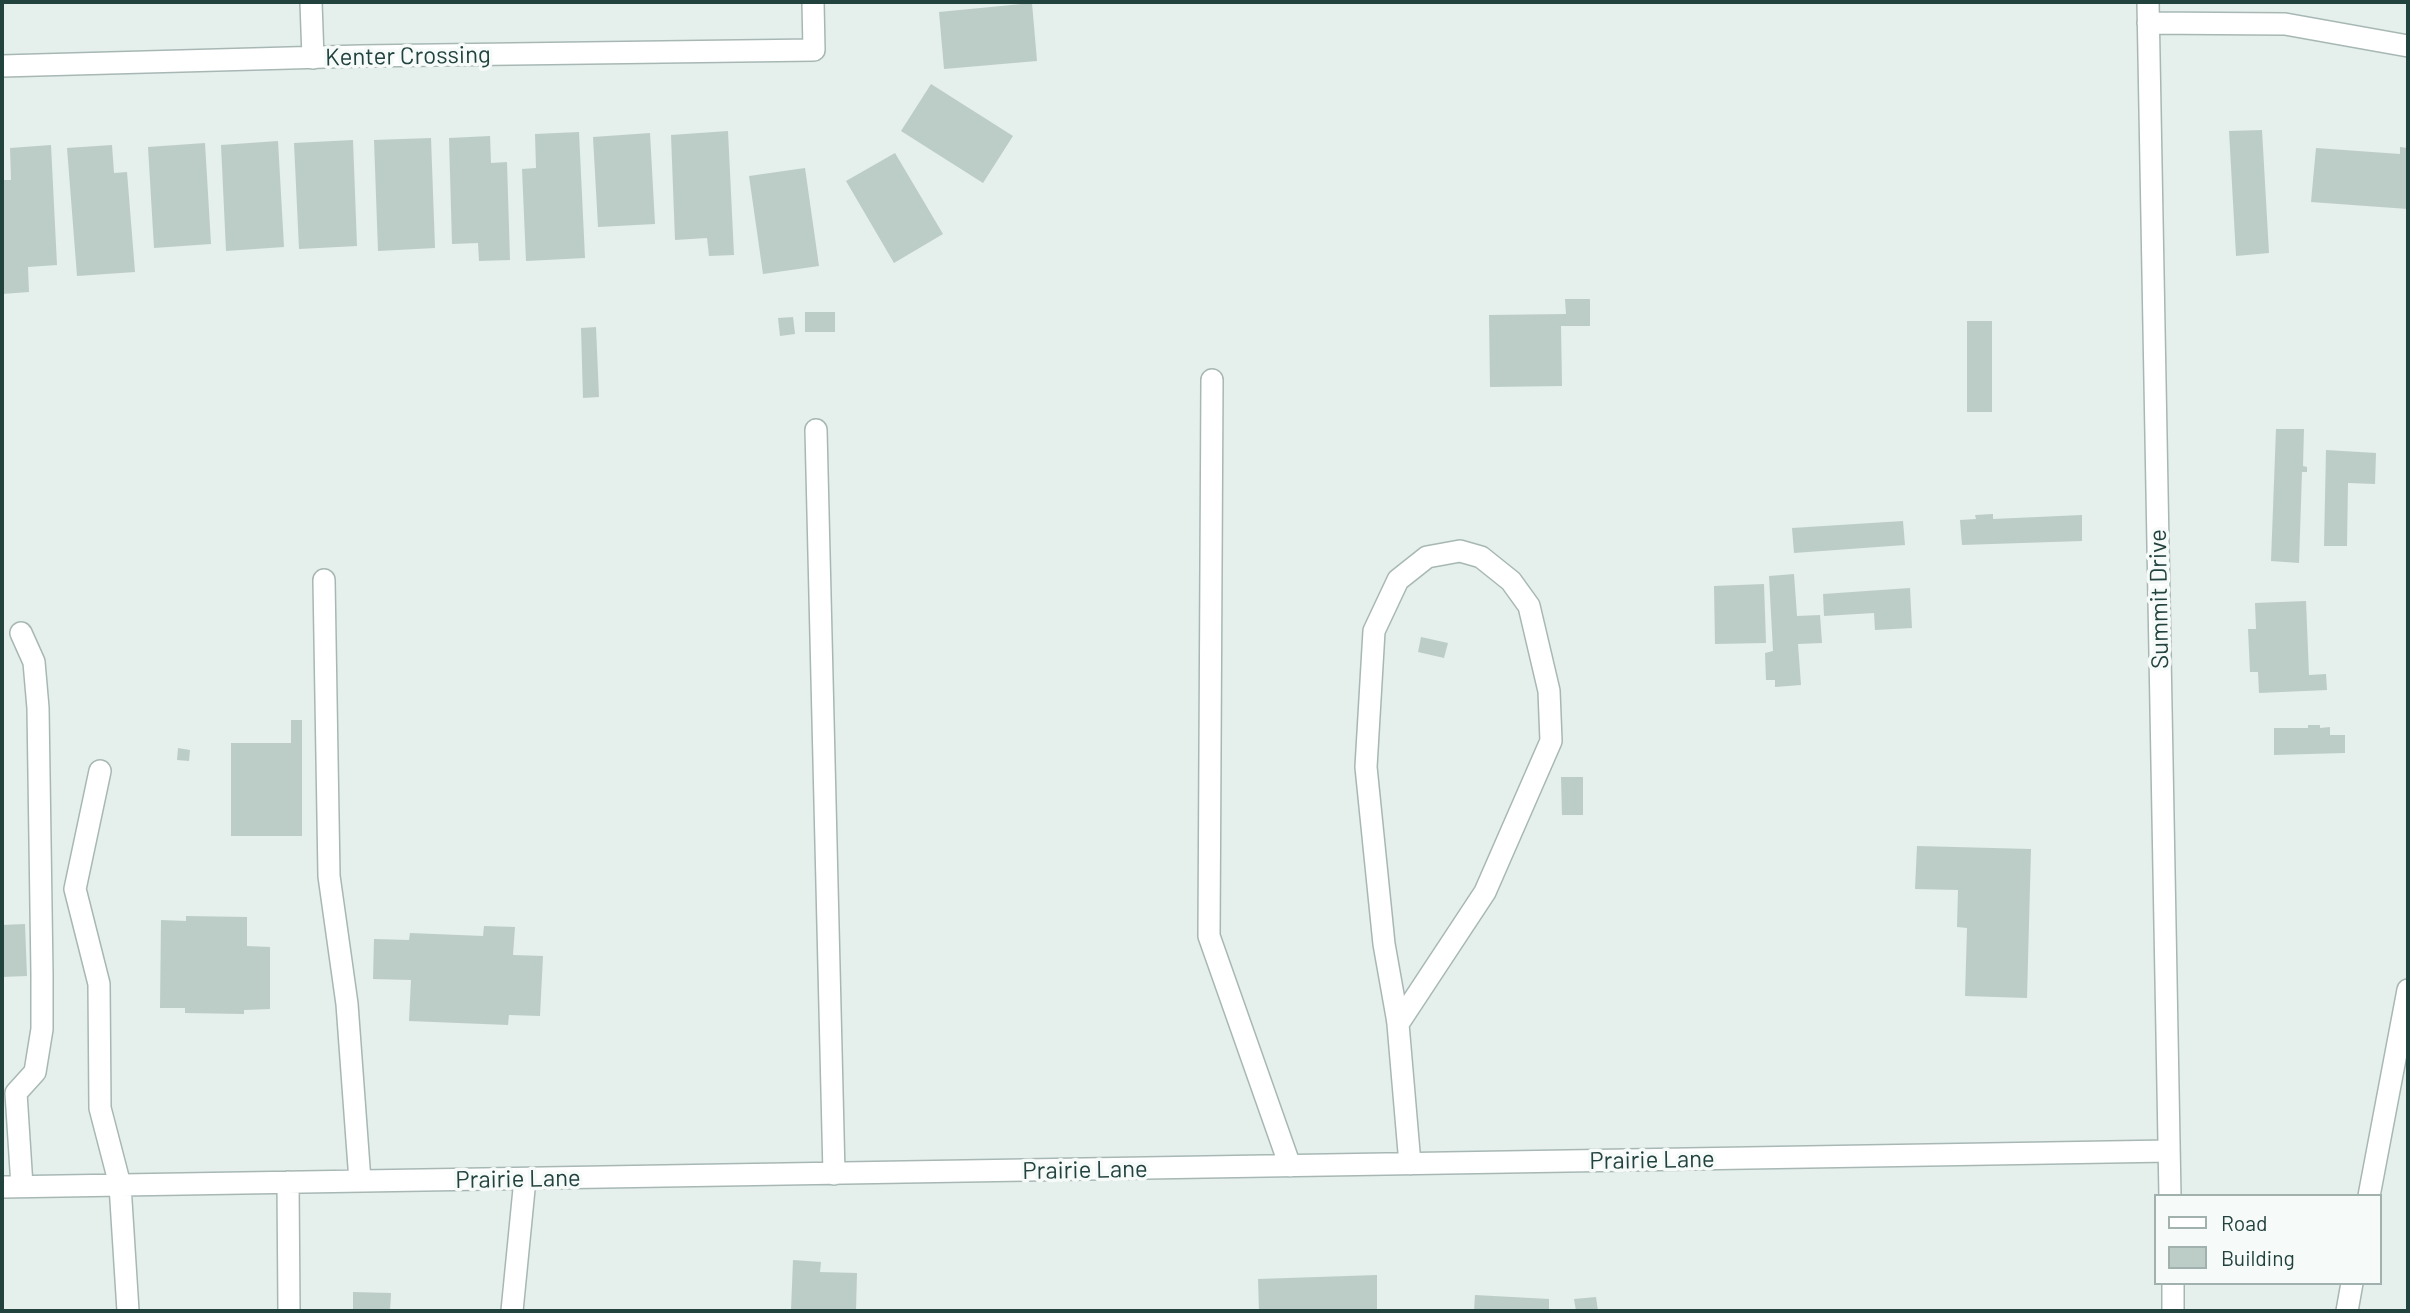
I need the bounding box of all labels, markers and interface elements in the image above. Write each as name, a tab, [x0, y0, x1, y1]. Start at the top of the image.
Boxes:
street label: Kenter Crossing	[325, 40, 491, 72]
street label: Summit Drive	[2143, 529, 2175, 669]
street label: Prairie Lane	[1589, 1145, 1715, 1175]
street label: Prairie Lane	[1022, 1155, 1148, 1185]
street label: Prairie Lane	[455, 1164, 581, 1194]
legend	[2154, 1194, 2382, 1285]
text: Road	[2221, 1210, 2267, 1235]
text: Building	[2221, 1245, 2295, 1270]

